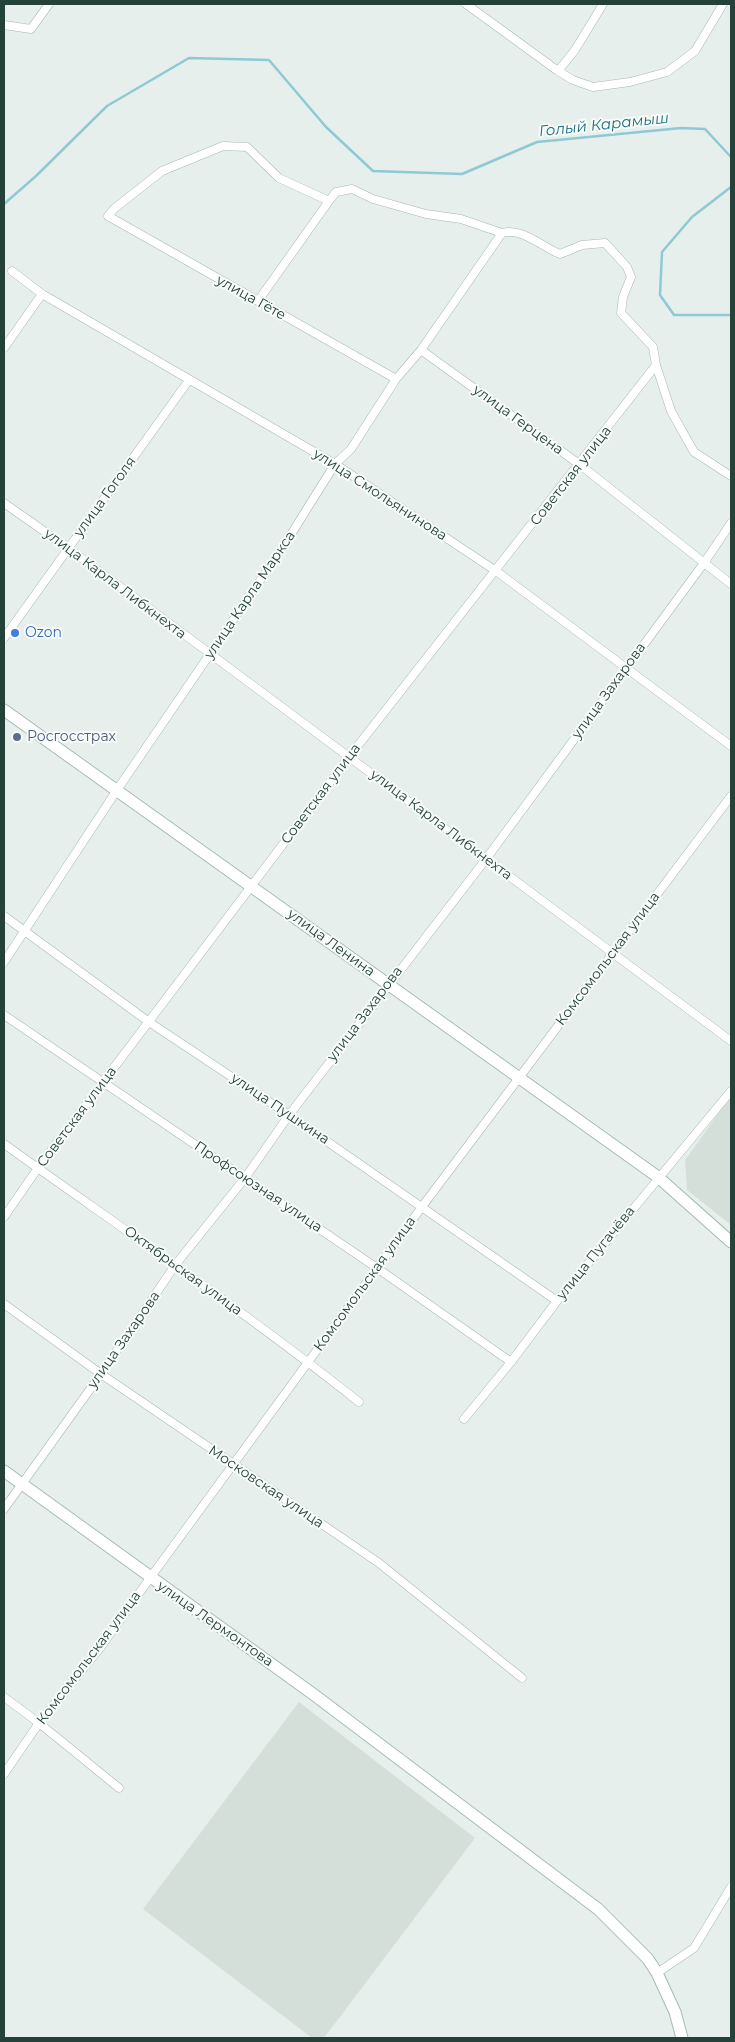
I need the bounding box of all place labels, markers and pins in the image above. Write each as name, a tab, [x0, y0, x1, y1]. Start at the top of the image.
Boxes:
place label: Ozon	[25, 625, 62, 641]
marker: Ozon	[9, 627, 21, 639]
place label: Росгосстрах	[27, 729, 116, 745]
marker: Росгосстрах	[11, 731, 23, 743]

